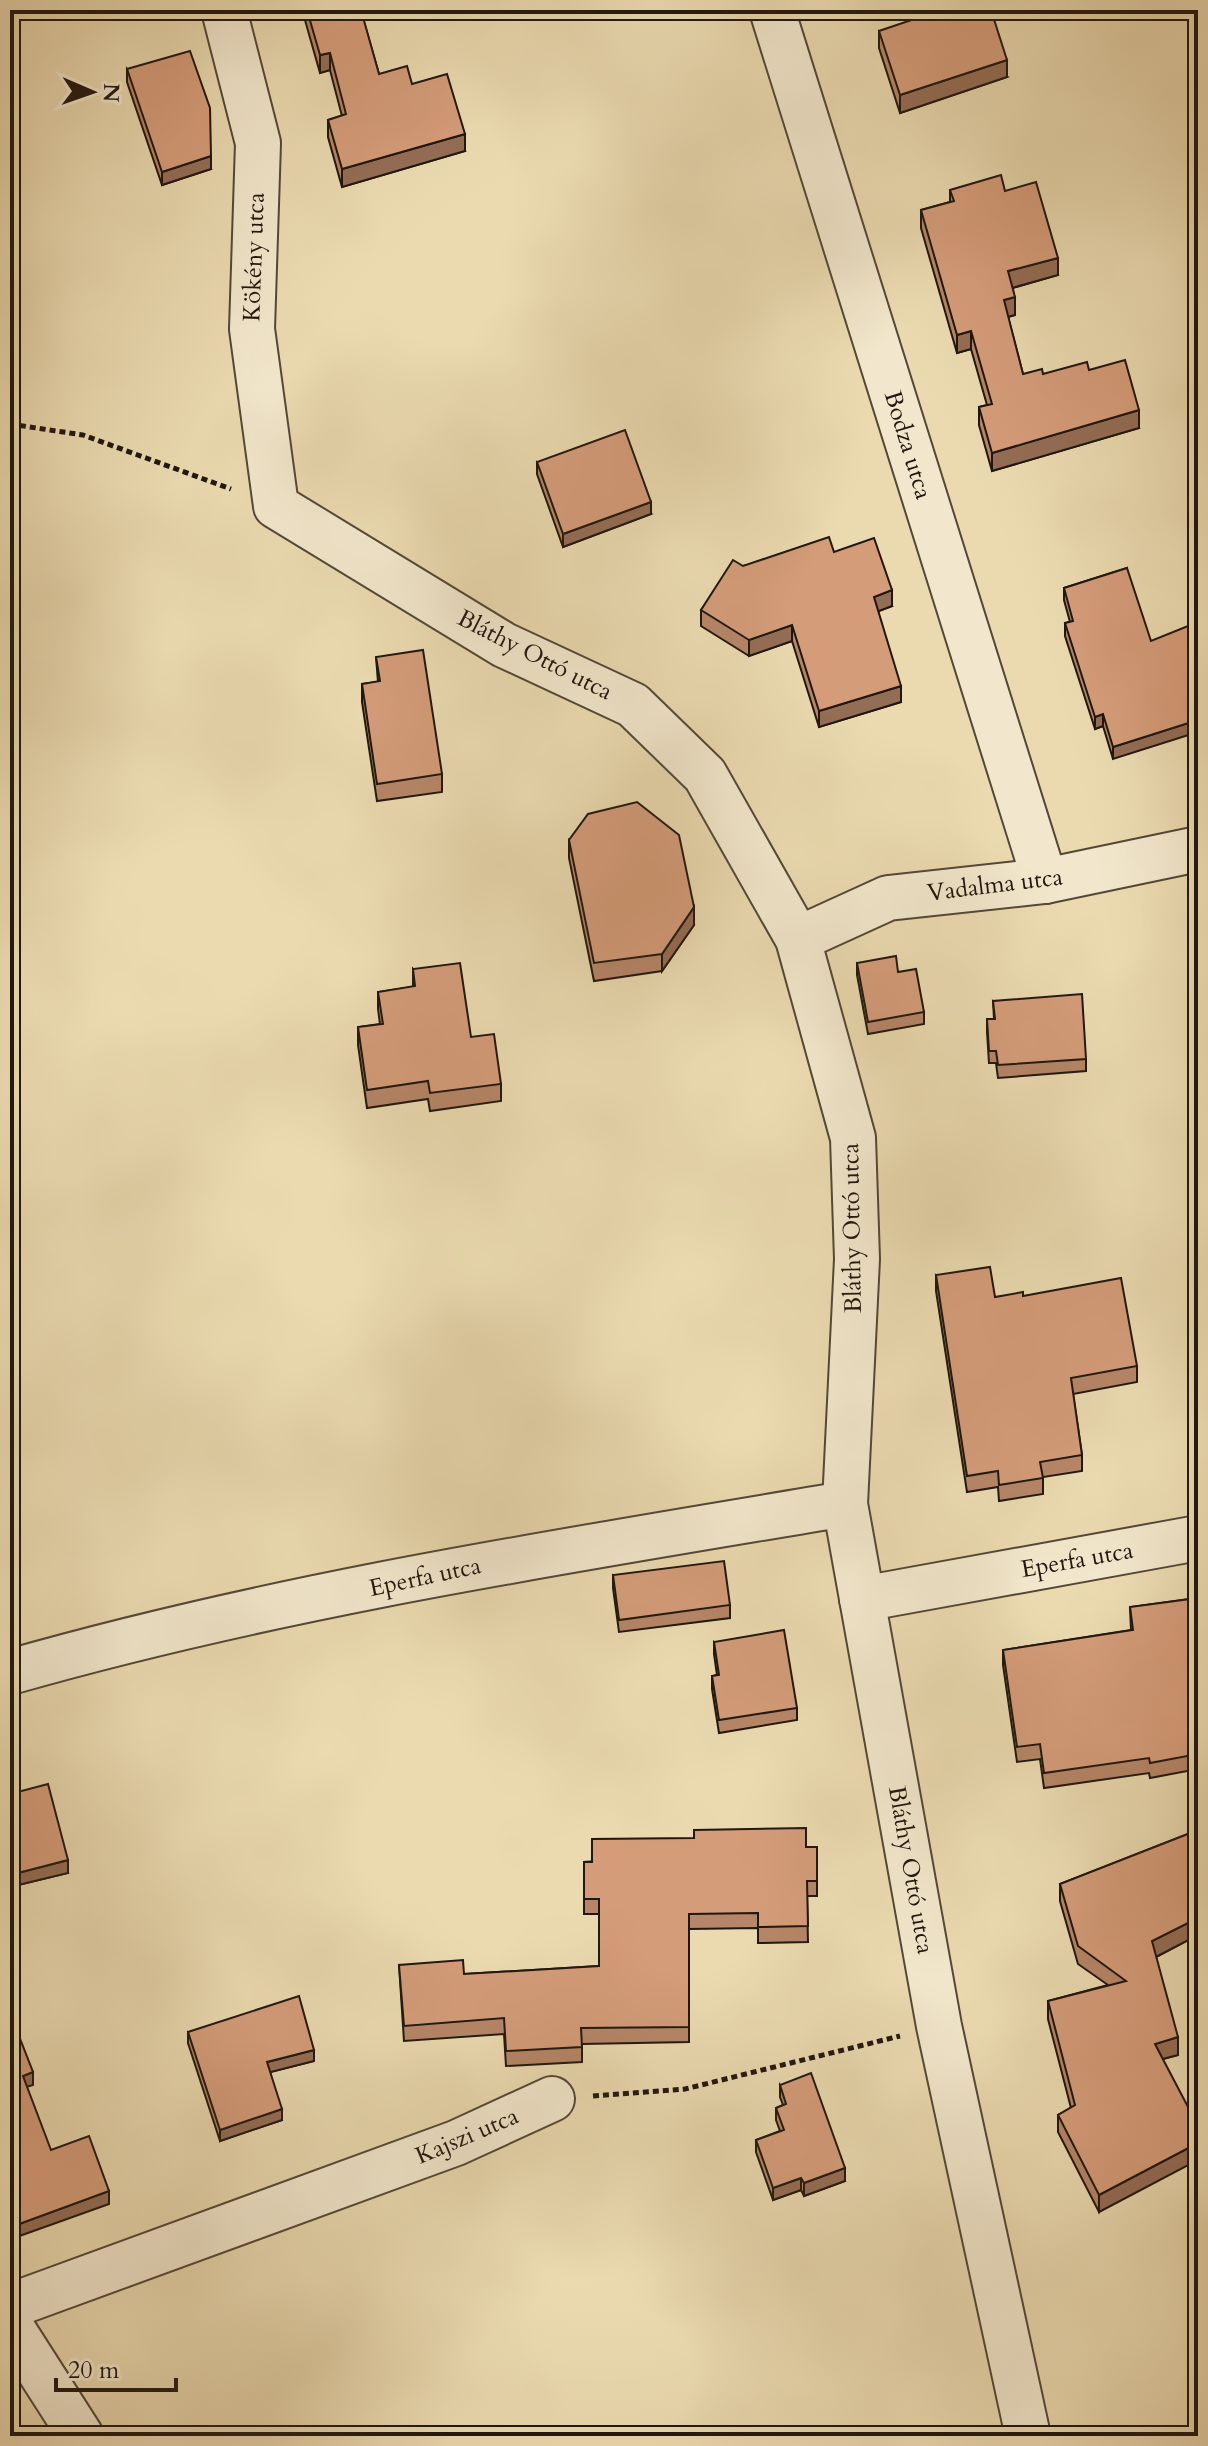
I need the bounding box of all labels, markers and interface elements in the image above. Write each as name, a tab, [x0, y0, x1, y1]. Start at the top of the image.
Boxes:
north arrow	[52, 52, 132, 132]
text: N	[96, 83, 126, 103]
street label: Kökény utca	[235, 191, 273, 322]
street label: Bodza utca	[876, 387, 940, 504]
street label: Bláthy Ottó utca	[452, 602, 619, 709]
street label: Vadalma utca	[925, 860, 1065, 910]
street label: Bláthy Ottó utca	[834, 1142, 870, 1313]
street label: Eperfa utca	[1018, 1534, 1136, 1586]
street label: Eperfa utca	[366, 1549, 485, 1605]
street label: Bláthy Ottó utca	[880, 1783, 942, 1957]
street label: Kajszi utca	[410, 2099, 524, 2172]
scale bar	[56, 2342, 176, 2392]
text: 20 m	[68, 2354, 120, 2387]

